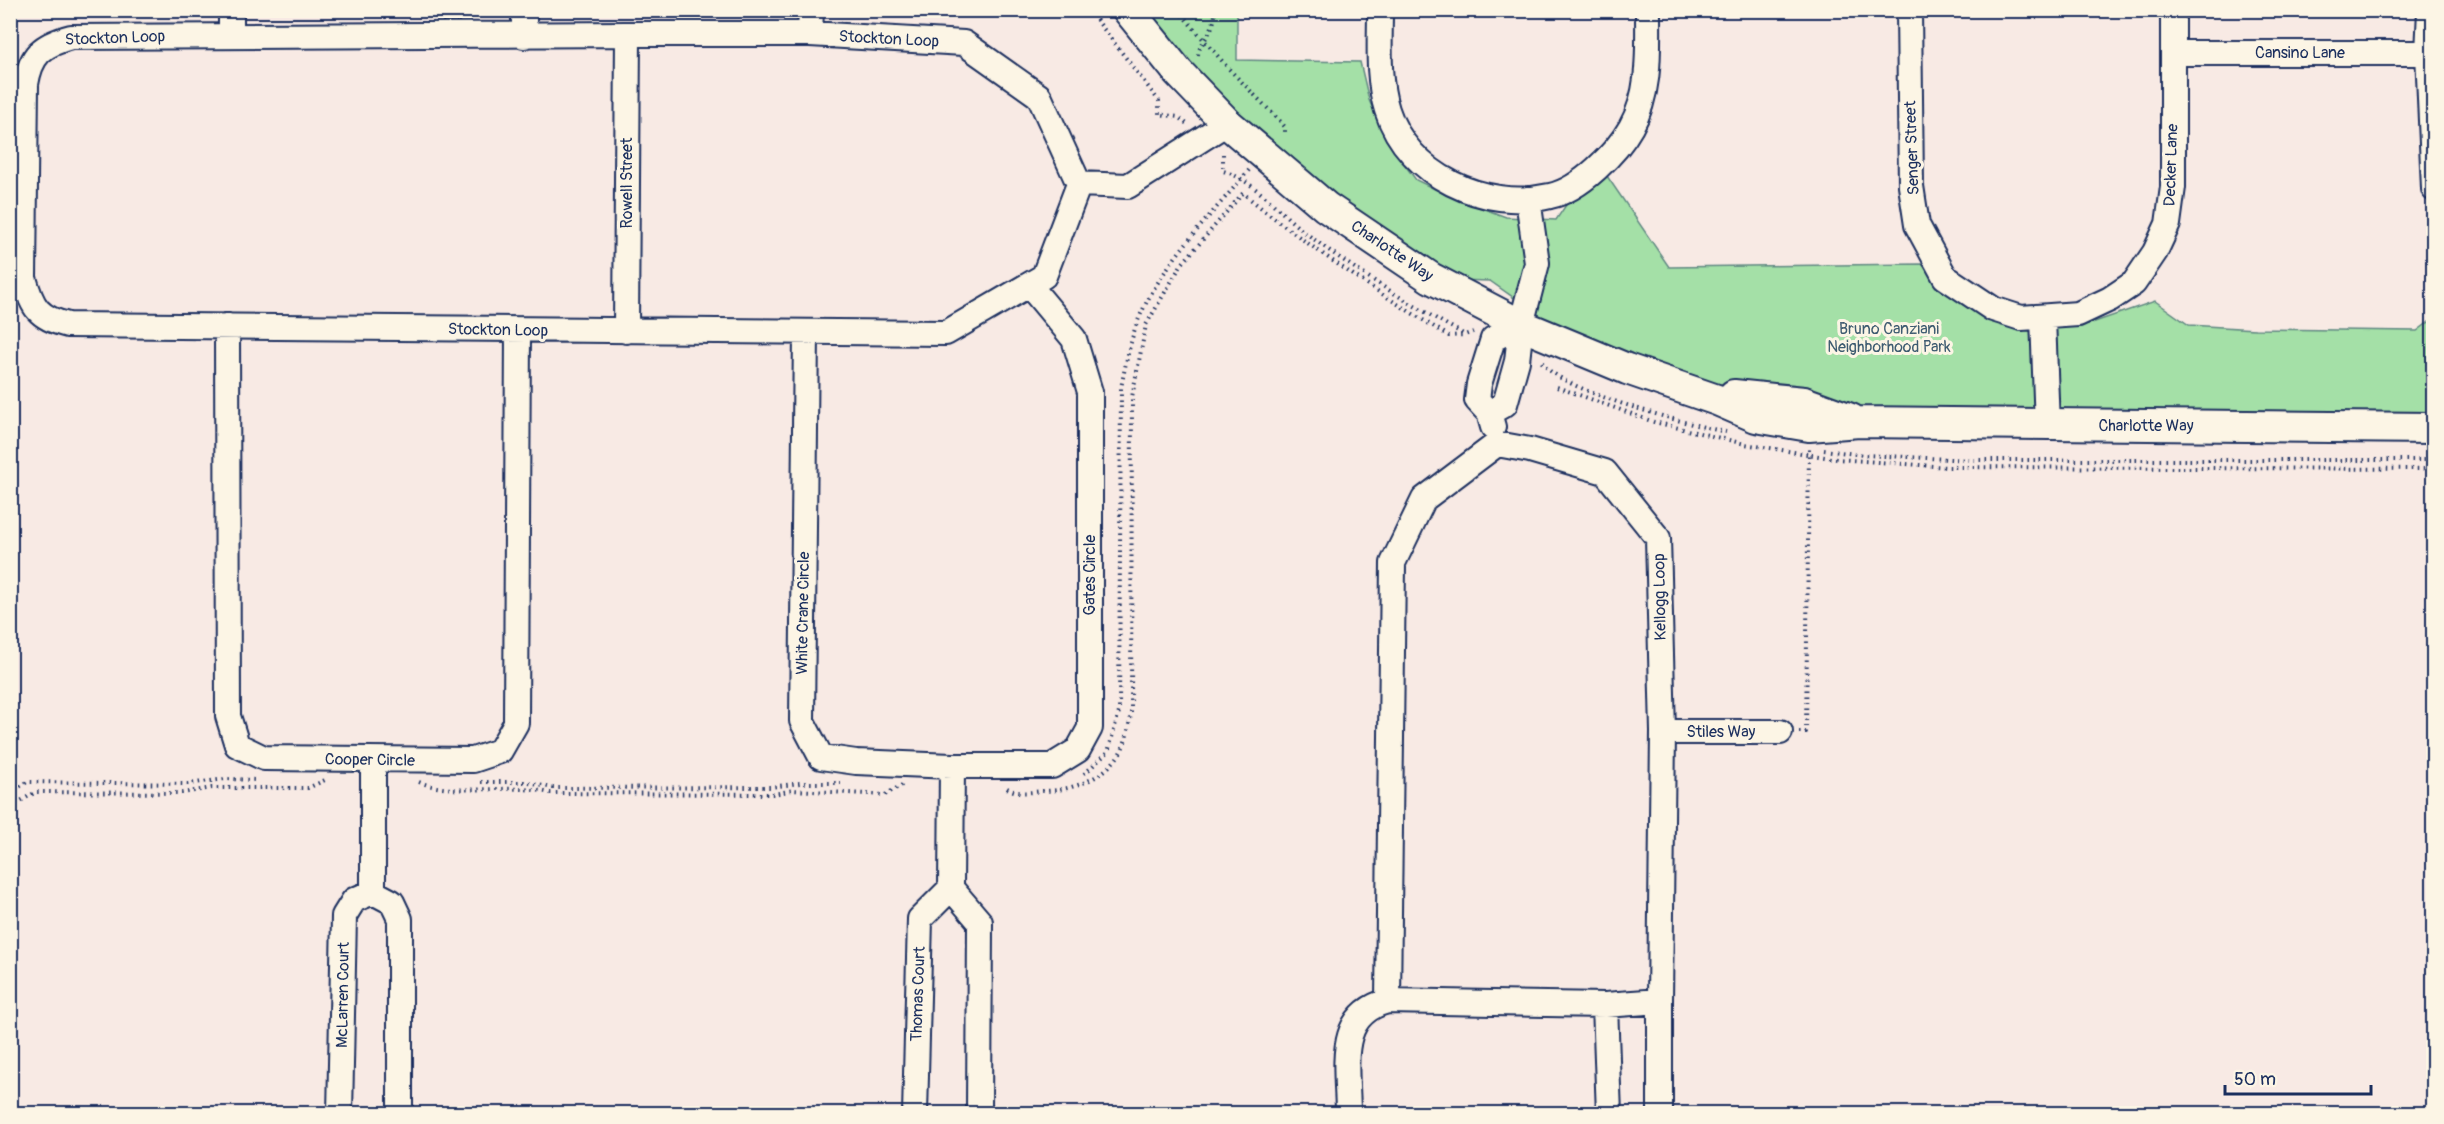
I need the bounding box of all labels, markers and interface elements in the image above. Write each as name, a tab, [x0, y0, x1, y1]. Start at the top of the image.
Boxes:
street label: Stockton Loop	[64, 26, 166, 50]
street label: Stockton Loop	[838, 26, 940, 52]
street label: Cansino Lane	[2255, 43, 2345, 63]
street label: Senger Street	[1900, 100, 1924, 196]
street label: Decker Lane	[2160, 123, 2182, 207]
street label: Rowell Street	[617, 137, 637, 228]
street label: Charlotte Way	[1347, 216, 1437, 286]
street label: Stockton Loop	[448, 319, 548, 341]
park label: Bruno Canziani Neighborhood Park	[1827, 319, 1951, 357]
street label: Charlotte Way	[2098, 416, 2194, 436]
street label: Gates Circle	[1080, 535, 1100, 615]
street label: White Crane Circle	[792, 551, 814, 675]
street label: Kellogg Loop	[1649, 553, 1671, 641]
street label: Stiles Way	[1687, 722, 1756, 742]
street label: Cooper Circle	[325, 749, 415, 771]
street label: McLarren Court	[332, 941, 354, 1048]
street label: Thomas Court	[906, 945, 930, 1042]
scale bar	[2225, 1058, 2370, 1096]
text: 50 m	[2234, 1068, 2276, 1091]

